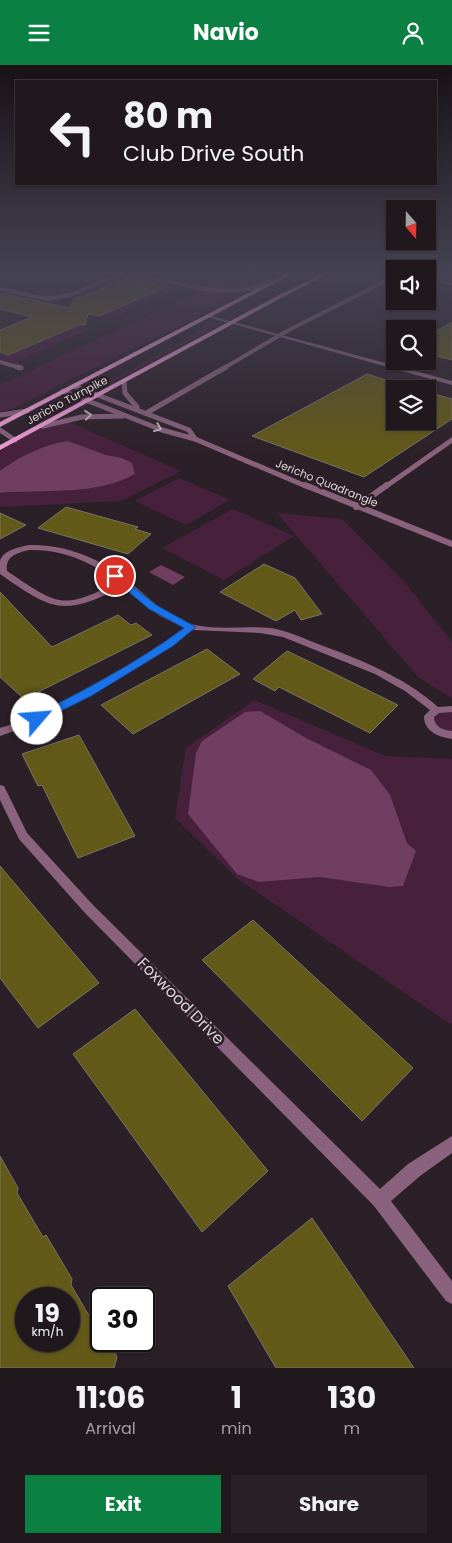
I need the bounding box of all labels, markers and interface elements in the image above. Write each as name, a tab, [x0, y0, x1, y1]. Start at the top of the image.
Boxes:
text: Navio	[193, 17, 259, 48]
icon: menu	[25, 19, 53, 47]
icon: person	[399, 19, 427, 47]
text: 80 m	[123, 91, 213, 140]
icon: left	[40, 100, 105, 165]
text: Club Drive South	[123, 138, 304, 169]
north arrow	[386, 200, 436, 250]
map controls	[386, 200, 436, 430]
button: sound	[386, 260, 436, 310]
button: search	[386, 320, 436, 370]
street label: Jericho Turnpike	[24, 372, 111, 428]
button: layers	[386, 380, 436, 430]
one-way arrow	[84, 410, 92, 421]
one-way arrow	[153, 422, 162, 432]
street label: Jericho Quadrangle	[273, 455, 381, 511]
pin	[94, 555, 136, 597]
icon: arrive	[101, 562, 129, 590]
position arrow	[10.0, 692, 62.0, 744]
street label: Foxwood Drive	[132, 952, 230, 1050]
speed limit sign: 30	[90, 1287, 155, 1352]
text: 19	[35, 1296, 60, 1331]
text: km/h	[32, 1323, 63, 1340]
text: 11:06	[76, 1376, 145, 1419]
text: 1	[231, 1376, 242, 1419]
text: 130	[327, 1376, 376, 1419]
text: Arrival	[85, 1417, 136, 1440]
text: min	[221, 1417, 252, 1440]
text: m	[344, 1417, 360, 1440]
button: Exit	[25, 1475, 221, 1533]
button: Share	[231, 1475, 427, 1533]

